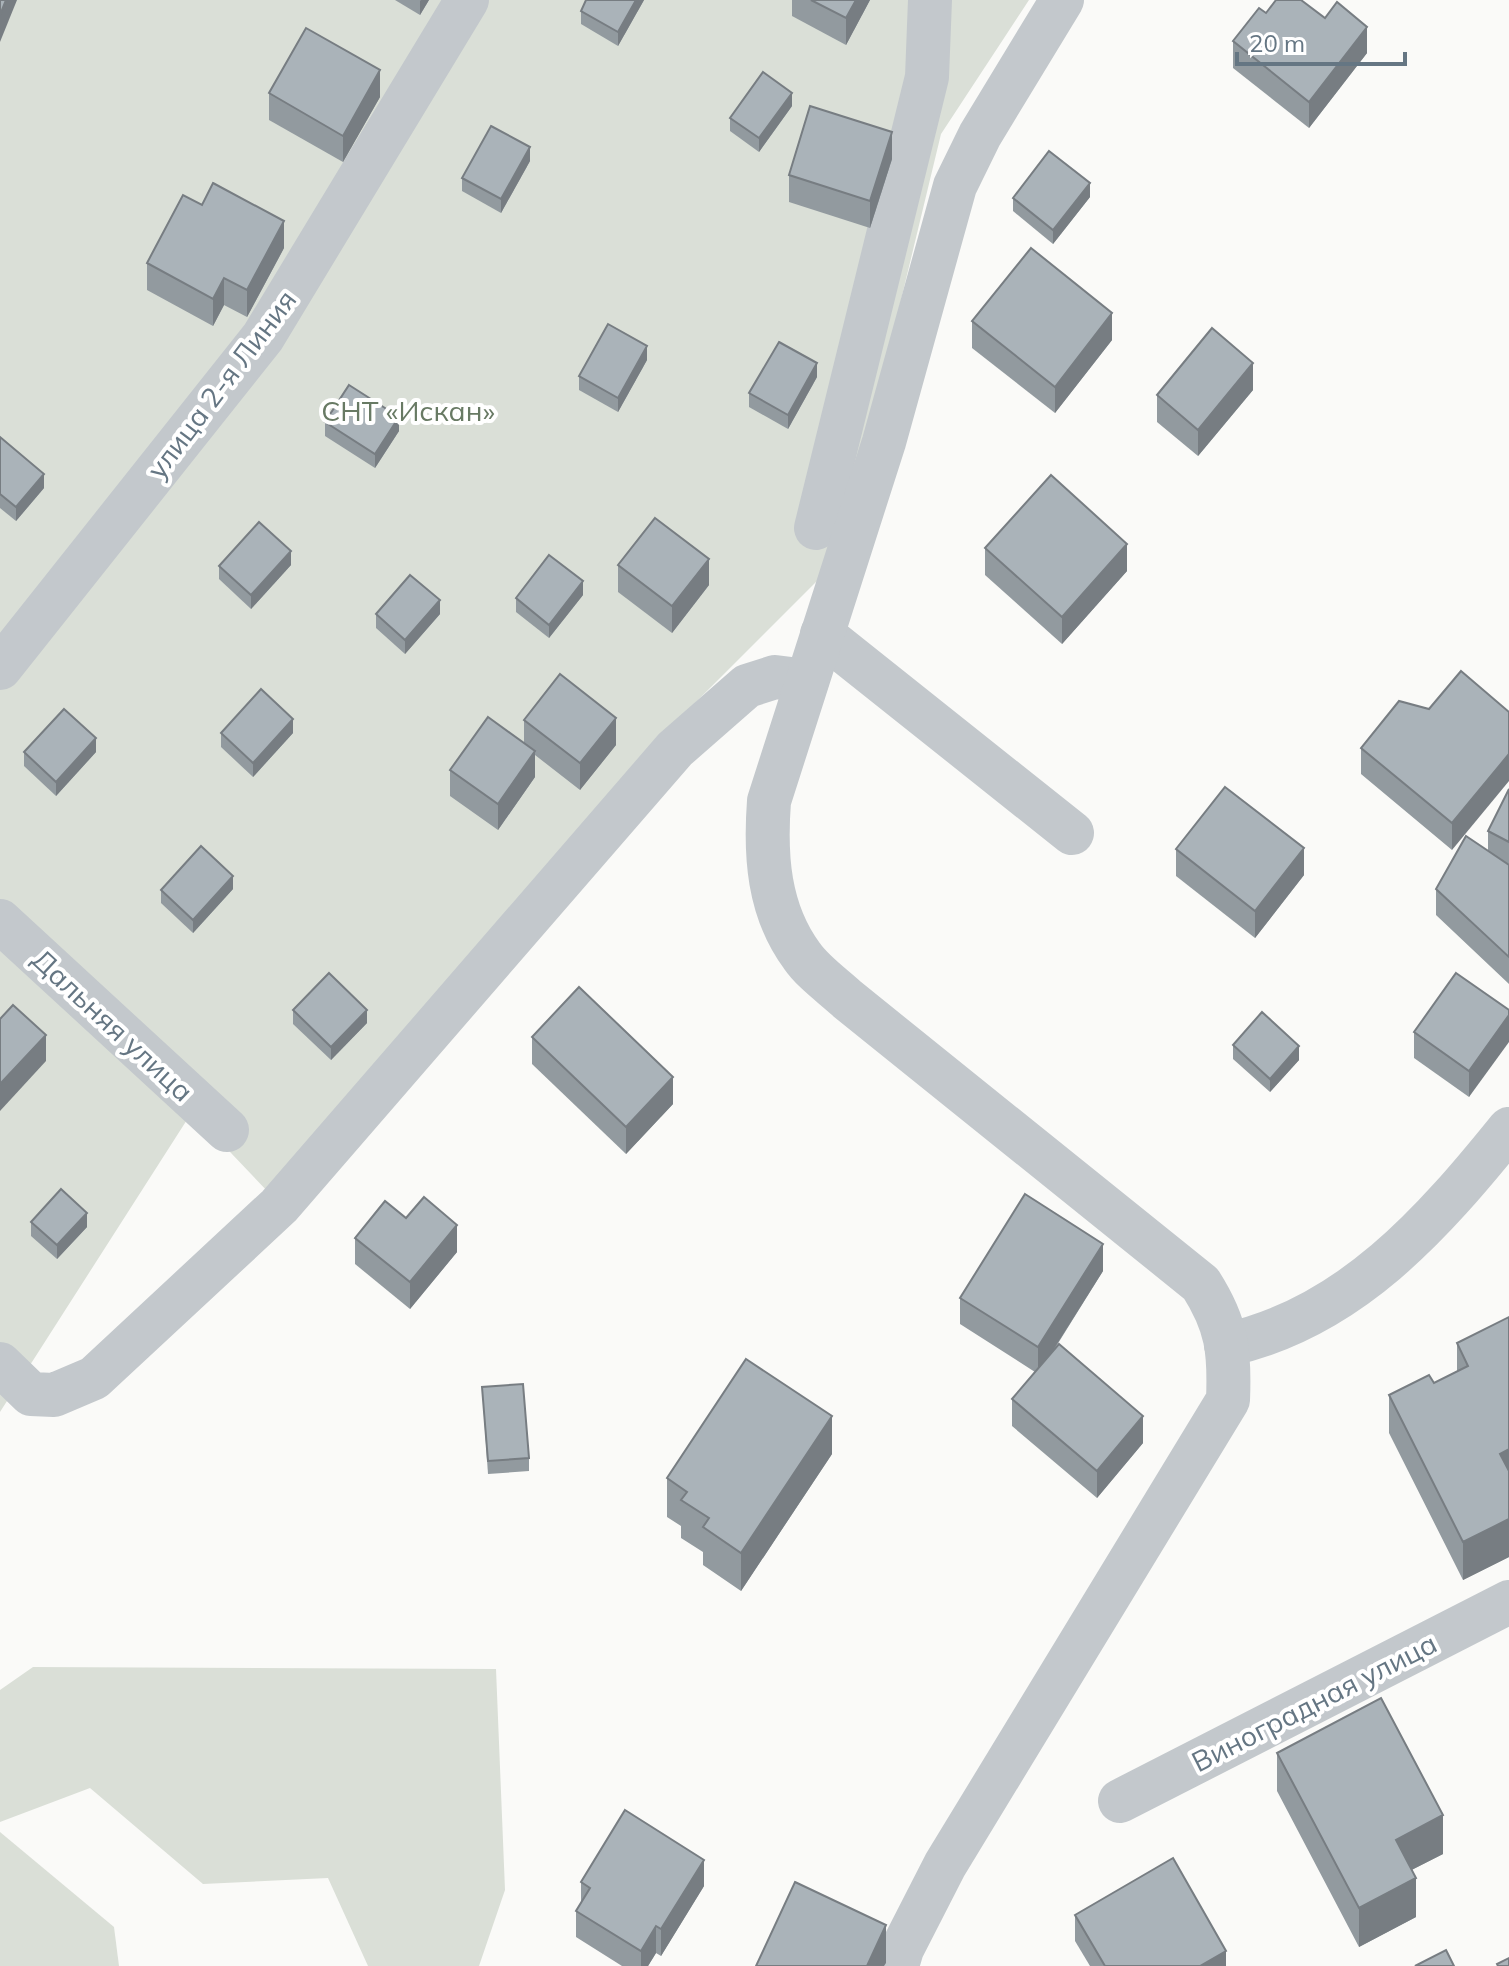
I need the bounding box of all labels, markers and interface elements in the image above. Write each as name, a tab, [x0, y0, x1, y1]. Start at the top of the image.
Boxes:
scale bar	[1237, 16, 1405, 66]
text: 20 m	[1249, 28, 1305, 58]
street label: улица 2-я Линия	[139, 283, 303, 485]
park label: СНТ «Искан»	[321, 393, 495, 428]
street label: Дальняя улица	[25, 941, 201, 1109]
street label: Виноградная улица	[1186, 1625, 1442, 1779]

